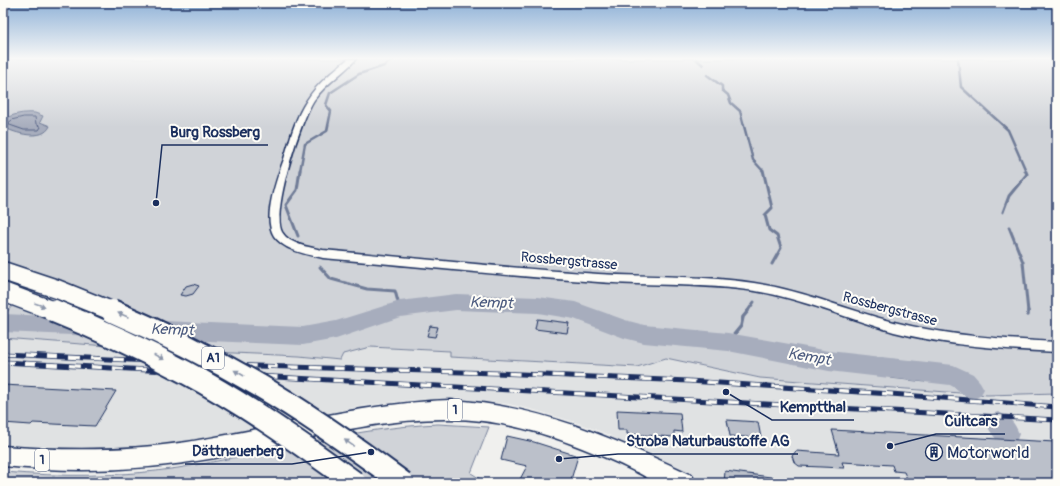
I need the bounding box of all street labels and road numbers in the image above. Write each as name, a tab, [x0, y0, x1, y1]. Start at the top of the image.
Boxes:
street label: Rossbergstrasse	[520, 248, 618, 274]
street label: Rossbergstrasse	[841, 288, 939, 330]
road number: A1	[202, 347, 224, 369]
road number: 1	[448, 399, 462, 421]
road number: 1	[35, 449, 49, 471]

